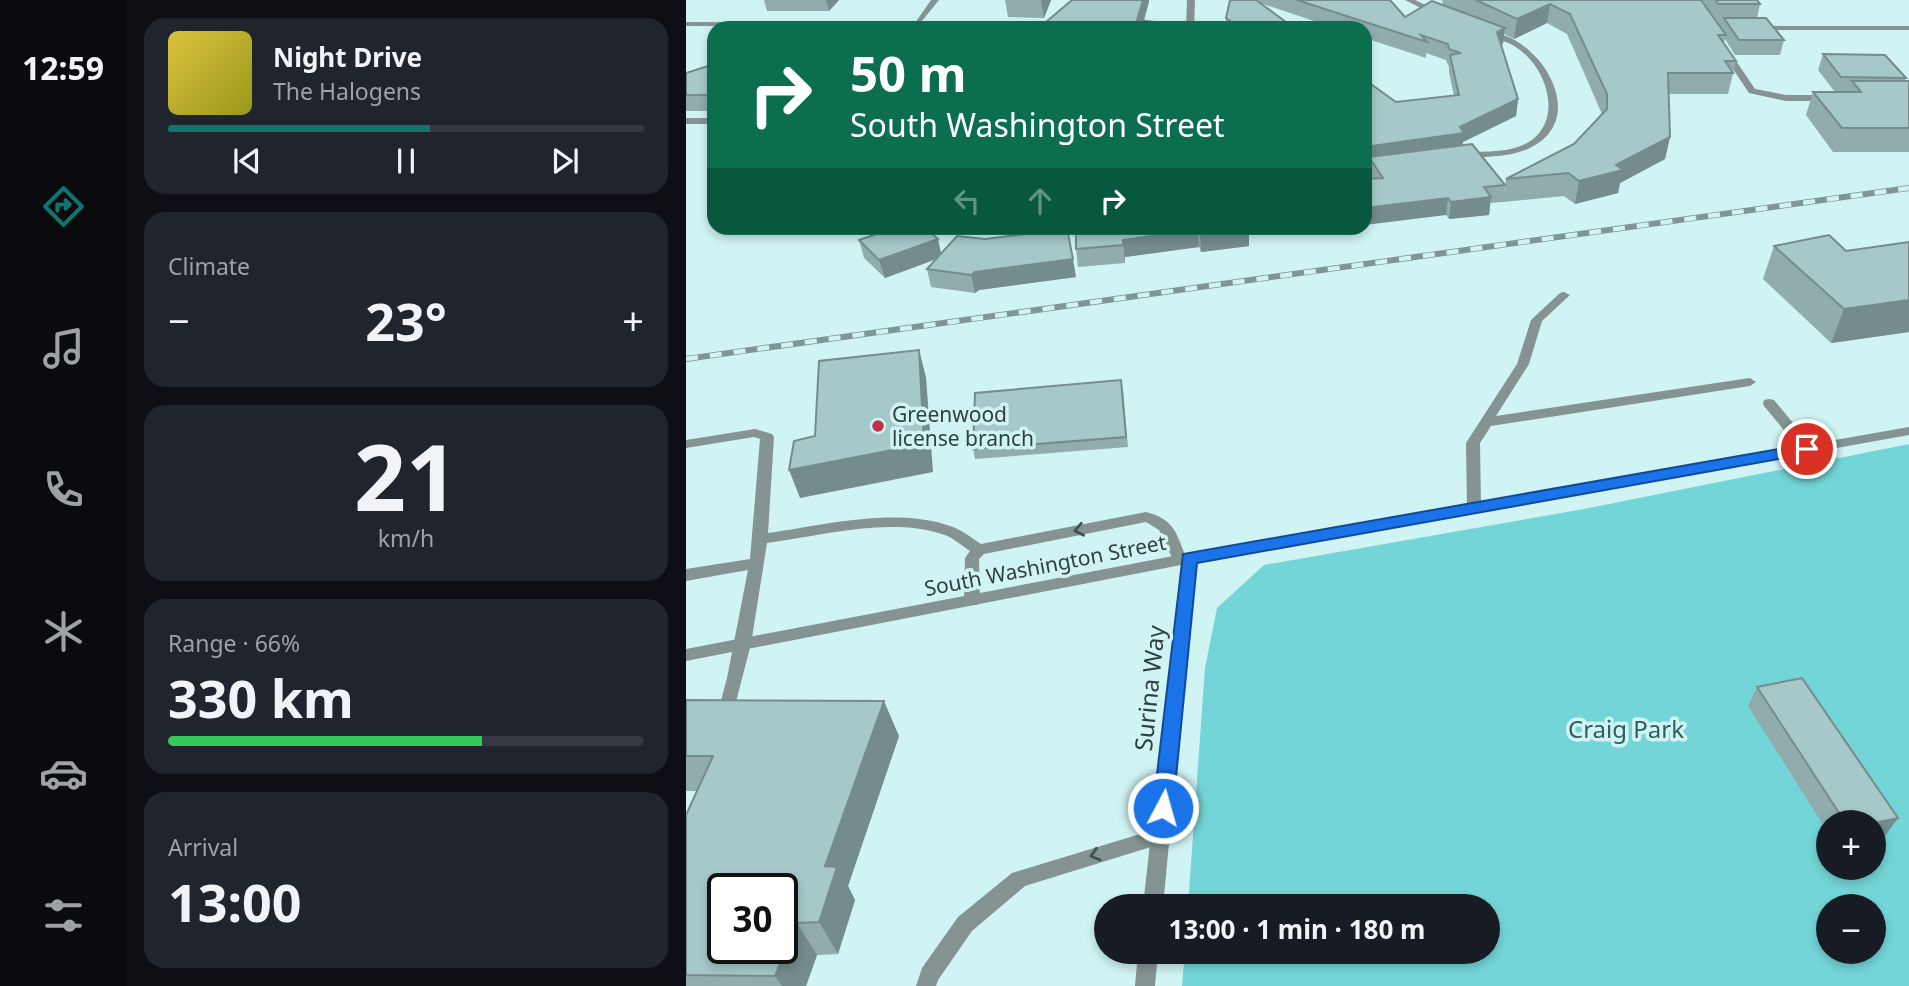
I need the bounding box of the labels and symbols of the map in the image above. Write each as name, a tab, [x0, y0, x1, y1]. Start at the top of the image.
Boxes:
place label: Greenwood license branch	[892, 400, 1034, 452]
marker: Greenwood license branch	[870, 418, 886, 434]
pin	[1777, 419, 1837, 479]
one-way arrow	[1073, 522, 1085, 537]
street label: South Washington Street	[922, 528, 1169, 602]
street label: Surina Way	[1126, 623, 1172, 752]
park label: Craig Park	[1568, 712, 1684, 745]
position arrow	[1126, 771, 1200, 845]
one-way arrow	[1089, 847, 1101, 862]
speed limit sign: 30	[707, 873, 798, 964]

